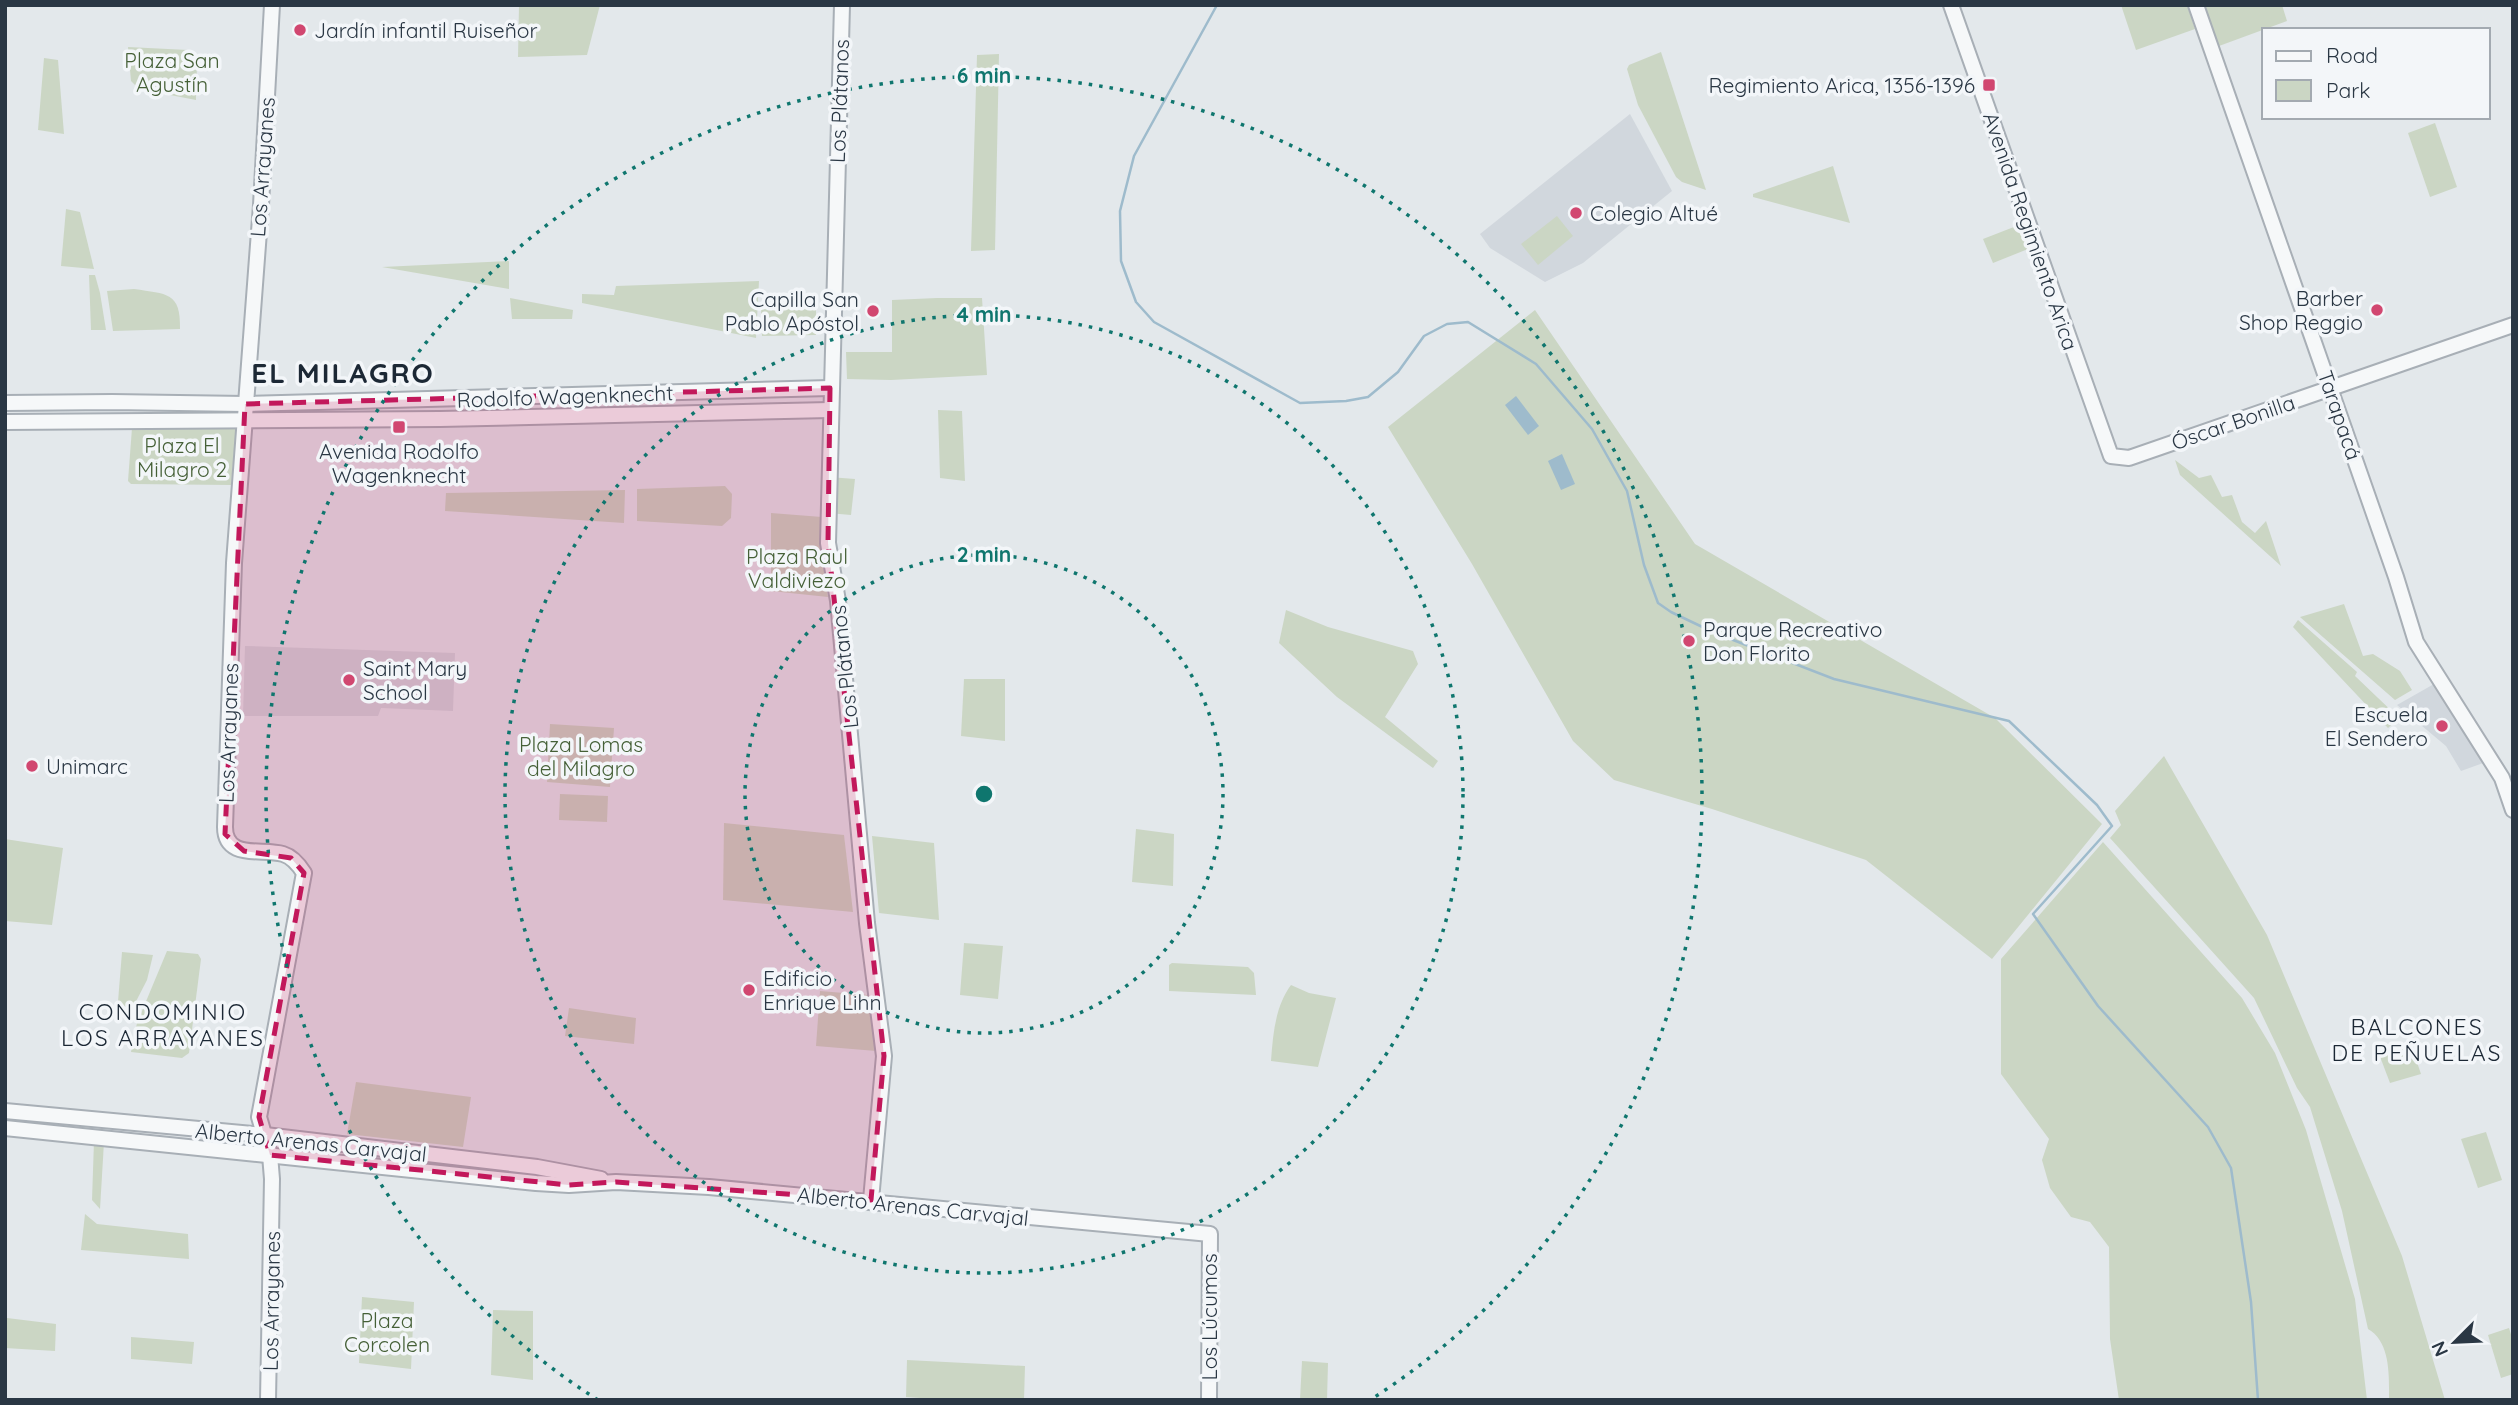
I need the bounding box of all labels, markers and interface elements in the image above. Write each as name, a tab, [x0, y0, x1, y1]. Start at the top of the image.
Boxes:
place label: Jardín infantil Ruiseñor	[314, 17, 538, 43]
marker: Jardín infantil Ruiseñor	[292, 22, 308, 38]
legend	[2262, 28, 2490, 119]
street label: Los Plátanos	[824, 39, 854, 163]
text: Road	[2326, 42, 2378, 68]
park label: Plaza San Agustín	[124, 47, 220, 97]
text: 6 min	[957, 62, 1011, 88]
place label: Regimiento Arica, 1356-1396	[1709, 72, 1975, 98]
marker: Regimiento Arica, 1356-1396	[1981, 77, 1997, 93]
text: Park	[2326, 77, 2370, 103]
street label: Los Arrayanes	[244, 96, 280, 238]
street label: Avenida Regimiento Arica	[1978, 109, 2084, 353]
place label: Colegio Altué	[1590, 200, 1718, 226]
marker: Colegio Altué	[1568, 205, 1584, 221]
place label: Barber Shop Reggio	[2239, 285, 2363, 335]
place label: Capilla San Pablo Apóstol	[725, 286, 859, 336]
text: 4 min	[956, 301, 1012, 327]
marker: Barber Shop Reggio	[2369, 302, 2385, 318]
marker: Capilla San Pablo Apóstol	[865, 303, 881, 319]
district label: EL MILAGRO	[251, 355, 435, 390]
street label: Tarapacá	[2313, 367, 2367, 463]
street label: Rodolfo Wagenknecht	[456, 379, 674, 413]
street label: Óscar Bonilla	[2168, 389, 2298, 455]
marker: Avenida Rodolfo Wagenknecht	[391, 419, 407, 435]
park label: Plaza El Milagro 2	[137, 432, 227, 482]
place label: Avenida Rodolfo Wagenknecht	[319, 438, 479, 488]
text: 2 min	[957, 541, 1011, 567]
park label: Plaza Raul Valdiviezo	[746, 543, 848, 593]
street label: Los Plátanos	[825, 604, 863, 730]
place label: Parque Recreativo Don Florito	[1703, 616, 1882, 666]
marker: Parque Recreativo Don Florito	[1681, 633, 1697, 649]
place label: Saint Mary School	[363, 655, 467, 705]
street label: Los Arrayanes	[213, 662, 243, 804]
marker: Saint Mary School	[341, 672, 357, 688]
place label: Escuela El Sendero	[2325, 701, 2428, 751]
marker: Escuela El Sendero	[2434, 718, 2450, 734]
park label: Plaza Lomas del Milagro	[519, 731, 643, 781]
place label: Unimarc	[46, 753, 128, 779]
marker: Unimarc	[24, 758, 40, 774]
centre of rings	[972, 782, 996, 806]
place label: Edificio Enrique Lihn	[763, 965, 882, 1015]
marker: Edificio Enrique Lihn	[741, 982, 757, 998]
district label: CONDOMINIO LOS ARRAYANES	[61, 997, 265, 1052]
district label: BALCONES DE PEÑUELAS	[2332, 1012, 2502, 1067]
street label: Alberto Arenas Carvajal	[194, 1117, 428, 1167]
street label: Alberto Arenas Carvajal	[796, 1181, 1030, 1231]
street label: Los Arrayanes	[257, 1231, 285, 1371]
street label: Los Lúcumos	[1196, 1253, 1222, 1381]
park label: Plaza Corcolen	[344, 1307, 430, 1357]
north arrow	[2420, 1307, 2490, 1377]
text: N	[2426, 1338, 2453, 1360]

